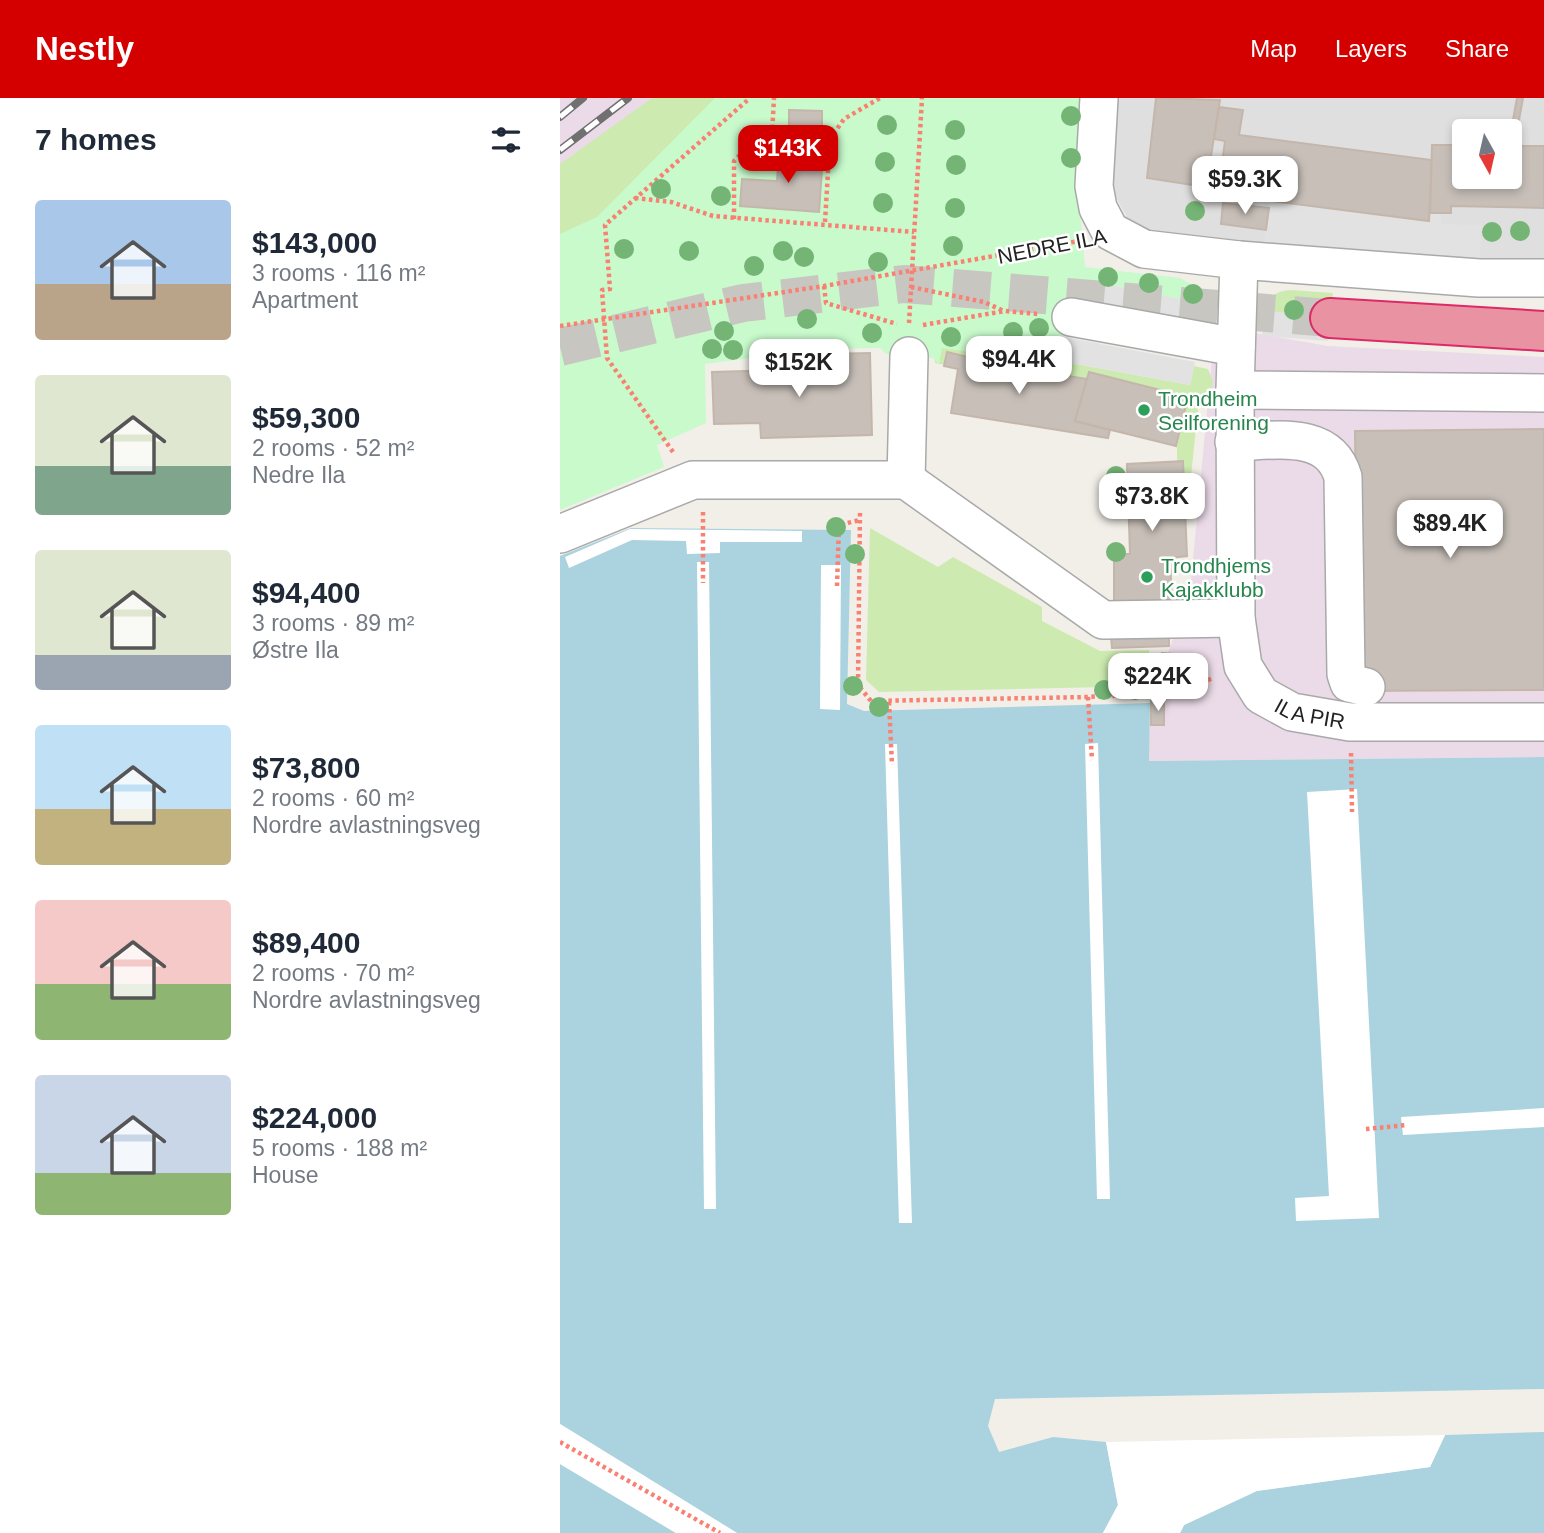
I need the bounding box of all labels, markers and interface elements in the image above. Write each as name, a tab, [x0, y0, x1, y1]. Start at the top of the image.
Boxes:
text: Nestly	[35, 30, 134, 67]
text: Map	[1250, 35, 1297, 62]
text: Layers	[1335, 35, 1407, 62]
text: Share	[1445, 35, 1509, 62]
north arrow	[1452, 119, 1522, 189]
map controls	[1452, 119, 1522, 189]
icon: filters	[487, 121, 525, 159]
text: 7 homes	[35, 123, 157, 156]
pin: $143K	[739, 126, 837, 185]
text: $143K	[754, 135, 822, 161]
pin: $59.3K	[1188, 156, 1302, 216]
text: $59.3K	[1208, 166, 1282, 192]
street label: NEDRE ILA	[995, 224, 1109, 268]
text: $143,000	[252, 226, 377, 259]
icon: home	[91, 228, 175, 312]
text: 3 rooms · 116 m²	[252, 260, 425, 286]
text: Apartment	[252, 287, 358, 313]
pin: $94.4K	[962, 336, 1076, 396]
pin: $152K	[750, 340, 848, 399]
text: $94.4K	[982, 346, 1056, 372]
text: $152K	[765, 349, 833, 375]
place label: Trondheim Seilforening	[1158, 387, 1269, 434]
text: $59,300	[252, 401, 360, 434]
marker: Trondheim Seilforening	[1136, 402, 1152, 418]
icon: home	[91, 403, 175, 487]
text: 2 rooms · 52 m²	[252, 435, 414, 461]
text: Nedre Ila	[252, 462, 345, 488]
pin: $73.8K	[1095, 474, 1209, 533]
text: $73.8K	[1115, 483, 1189, 509]
pin: $89.4K	[1393, 500, 1507, 560]
text: $89.4K	[1413, 510, 1487, 536]
place label: Trondhjems Kajakklubb	[1161, 554, 1271, 601]
marker: Trondhjems Kajakklubb	[1139, 569, 1155, 585]
text: $94,400	[252, 576, 360, 609]
icon: home	[91, 578, 175, 662]
text: 3 rooms · 89 m²	[252, 610, 414, 636]
text: Østre Ila	[252, 637, 339, 663]
pin: $224K	[1109, 654, 1207, 713]
text: $224K	[1124, 663, 1192, 689]
street label: ILA PIR	[1271, 693, 1347, 732]
text: $73,800	[252, 751, 360, 784]
icon: home	[91, 753, 175, 837]
text: 2 rooms · 60 m²	[252, 785, 414, 811]
text: Nordre avlastningsveg	[252, 812, 481, 838]
text: $89,400	[252, 926, 360, 959]
icon: home	[91, 928, 175, 1012]
text: 2 rooms · 70 m²	[252, 960, 414, 986]
text: Nordre avlastningsveg	[252, 987, 481, 1013]
text: $224,000	[252, 1101, 377, 1134]
icon: home	[91, 1103, 175, 1187]
text: 5 rooms · 188 m²	[252, 1135, 427, 1161]
text: House	[252, 1162, 318, 1188]

